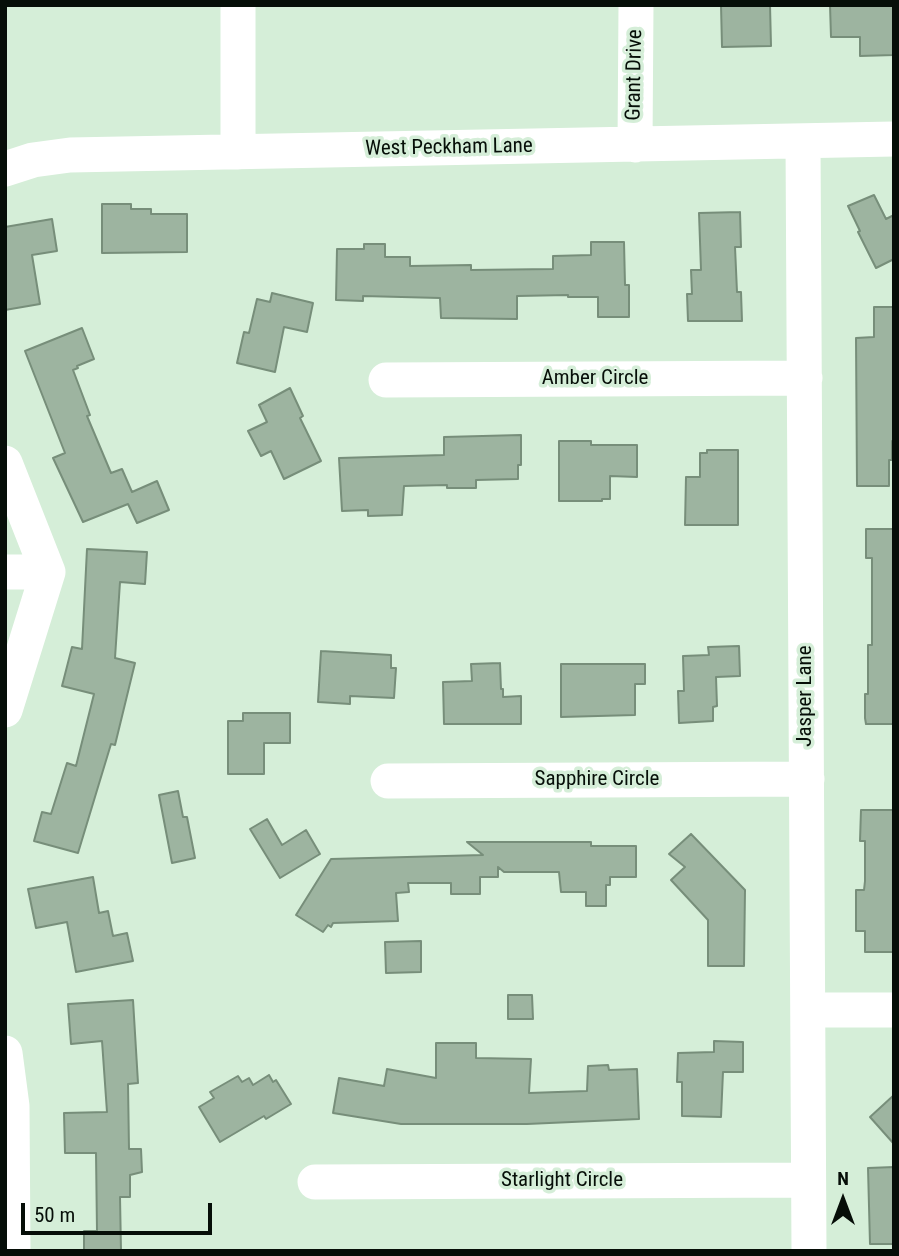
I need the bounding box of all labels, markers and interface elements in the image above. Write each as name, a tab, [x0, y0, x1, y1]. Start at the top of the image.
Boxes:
street label: Grant Drive	[622, 29, 648, 121]
street label: West Peckham Lane	[365, 134, 533, 162]
street label: Amber Circle	[542, 366, 648, 392]
street label: Jasper Lane	[793, 645, 819, 747]
street label: Sapphire Circle	[535, 767, 659, 793]
north arrow	[808, 1165, 878, 1235]
text: N	[837, 1167, 849, 1190]
street label: Starlight Circle	[501, 1168, 623, 1194]
scale bar	[24, 1190, 215, 1234]
text: 50 m	[34, 1203, 75, 1227]

